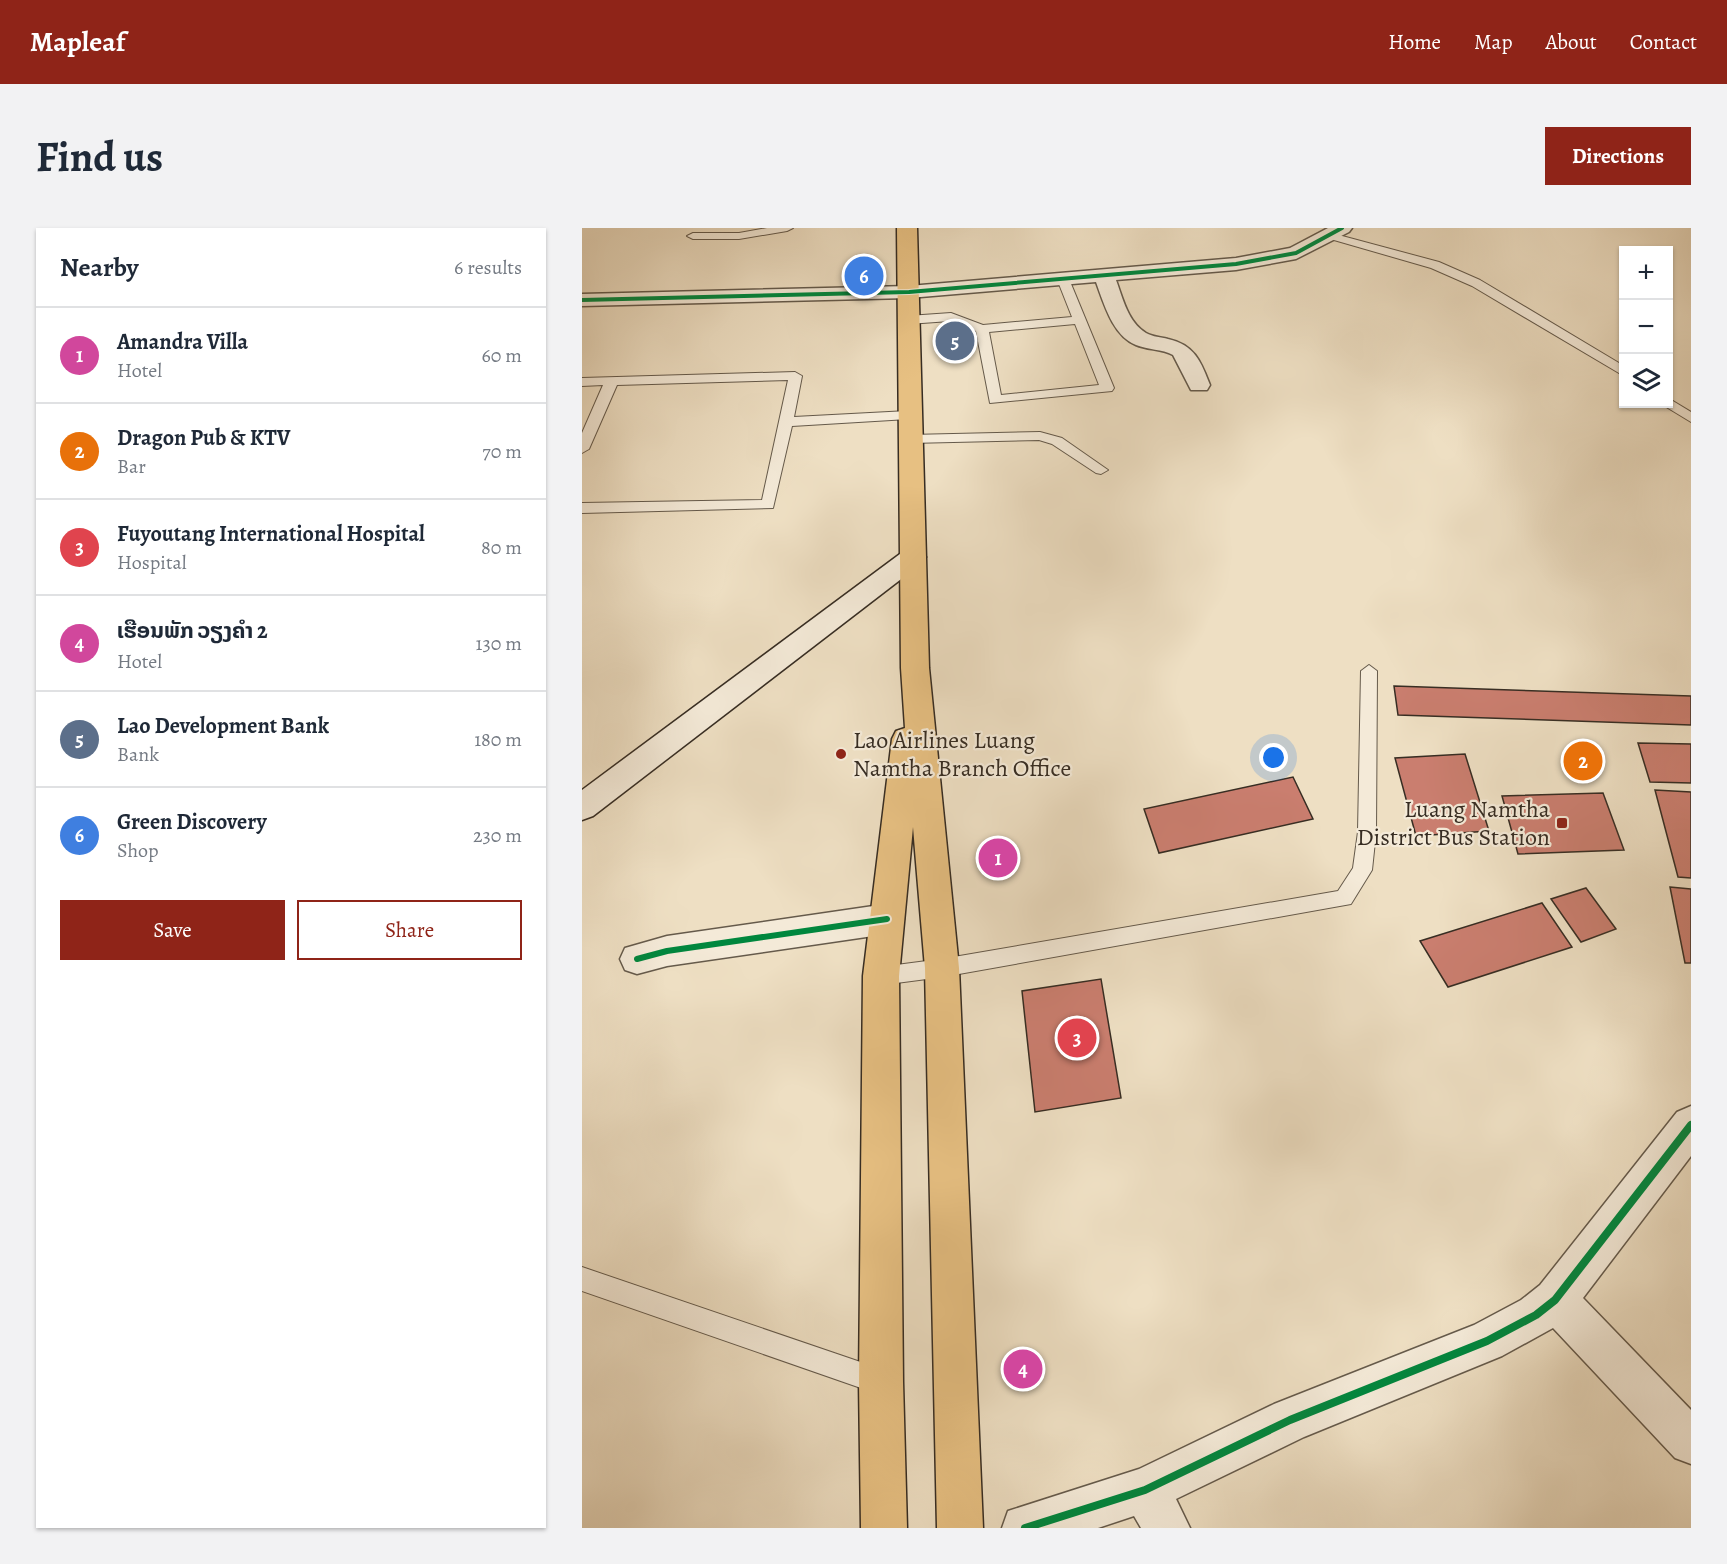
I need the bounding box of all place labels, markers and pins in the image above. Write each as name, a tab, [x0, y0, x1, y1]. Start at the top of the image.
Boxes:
pin: 6	[844, 254, 884, 298]
pin: 5	[936, 318, 974, 364]
place label: Lao Airlines Luang Namtha Branch Office	[853, 724, 1071, 784]
pin: 2	[1564, 738, 1602, 784]
marker: Lao Airlines Luang Namtha Branch Office	[834, 747, 848, 761]
place label: Luang Namtha District Bus Station	[1357, 793, 1551, 853]
marker: Luang Namtha District Bus Station	[1555, 816, 1569, 830]
pin: 1	[978, 836, 1018, 880]
pin: 3	[1058, 1016, 1096, 1060]
pin: 4	[1004, 1346, 1042, 1392]

